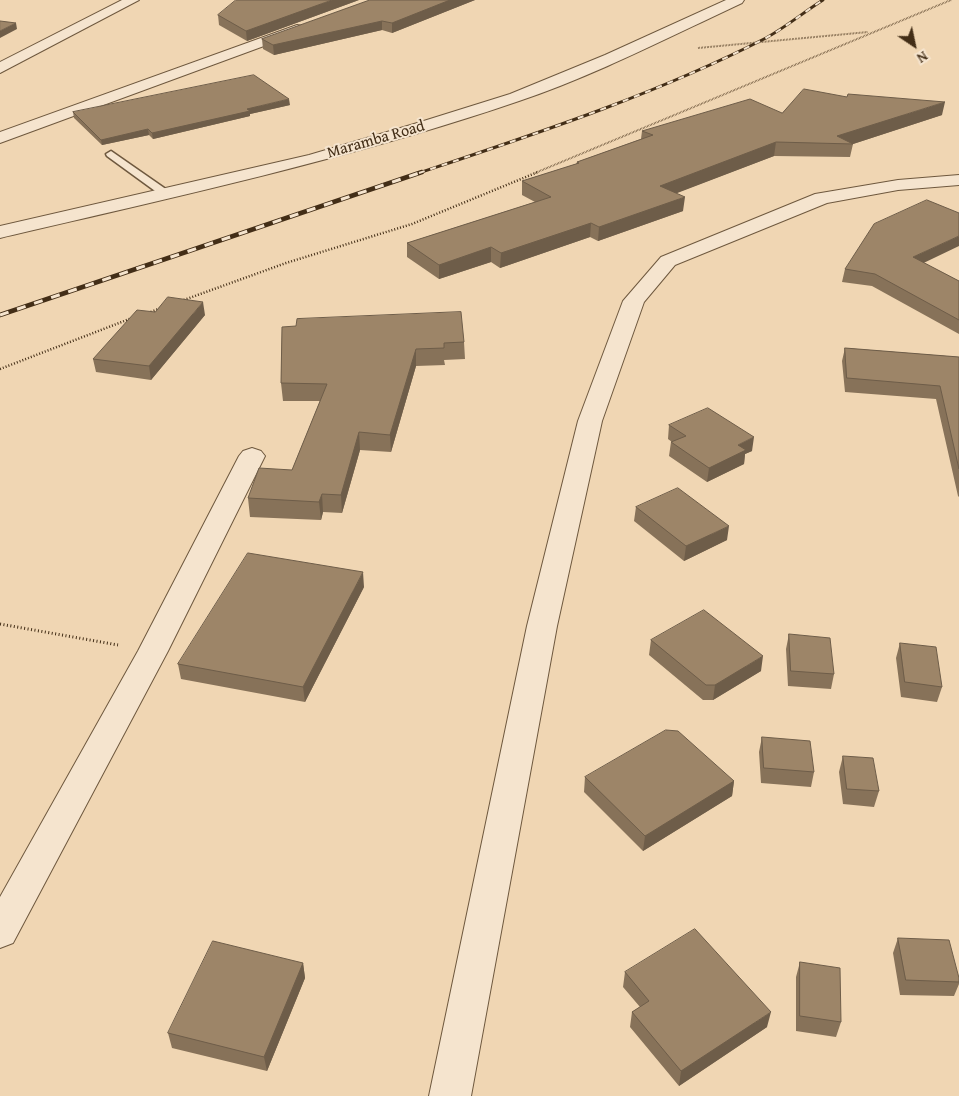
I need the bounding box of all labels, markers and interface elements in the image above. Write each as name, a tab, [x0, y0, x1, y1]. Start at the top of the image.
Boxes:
north arrow	[889, 20, 939, 70]
text: N	[913, 47, 932, 68]
street label: Maramba Road	[325, 117, 427, 163]

